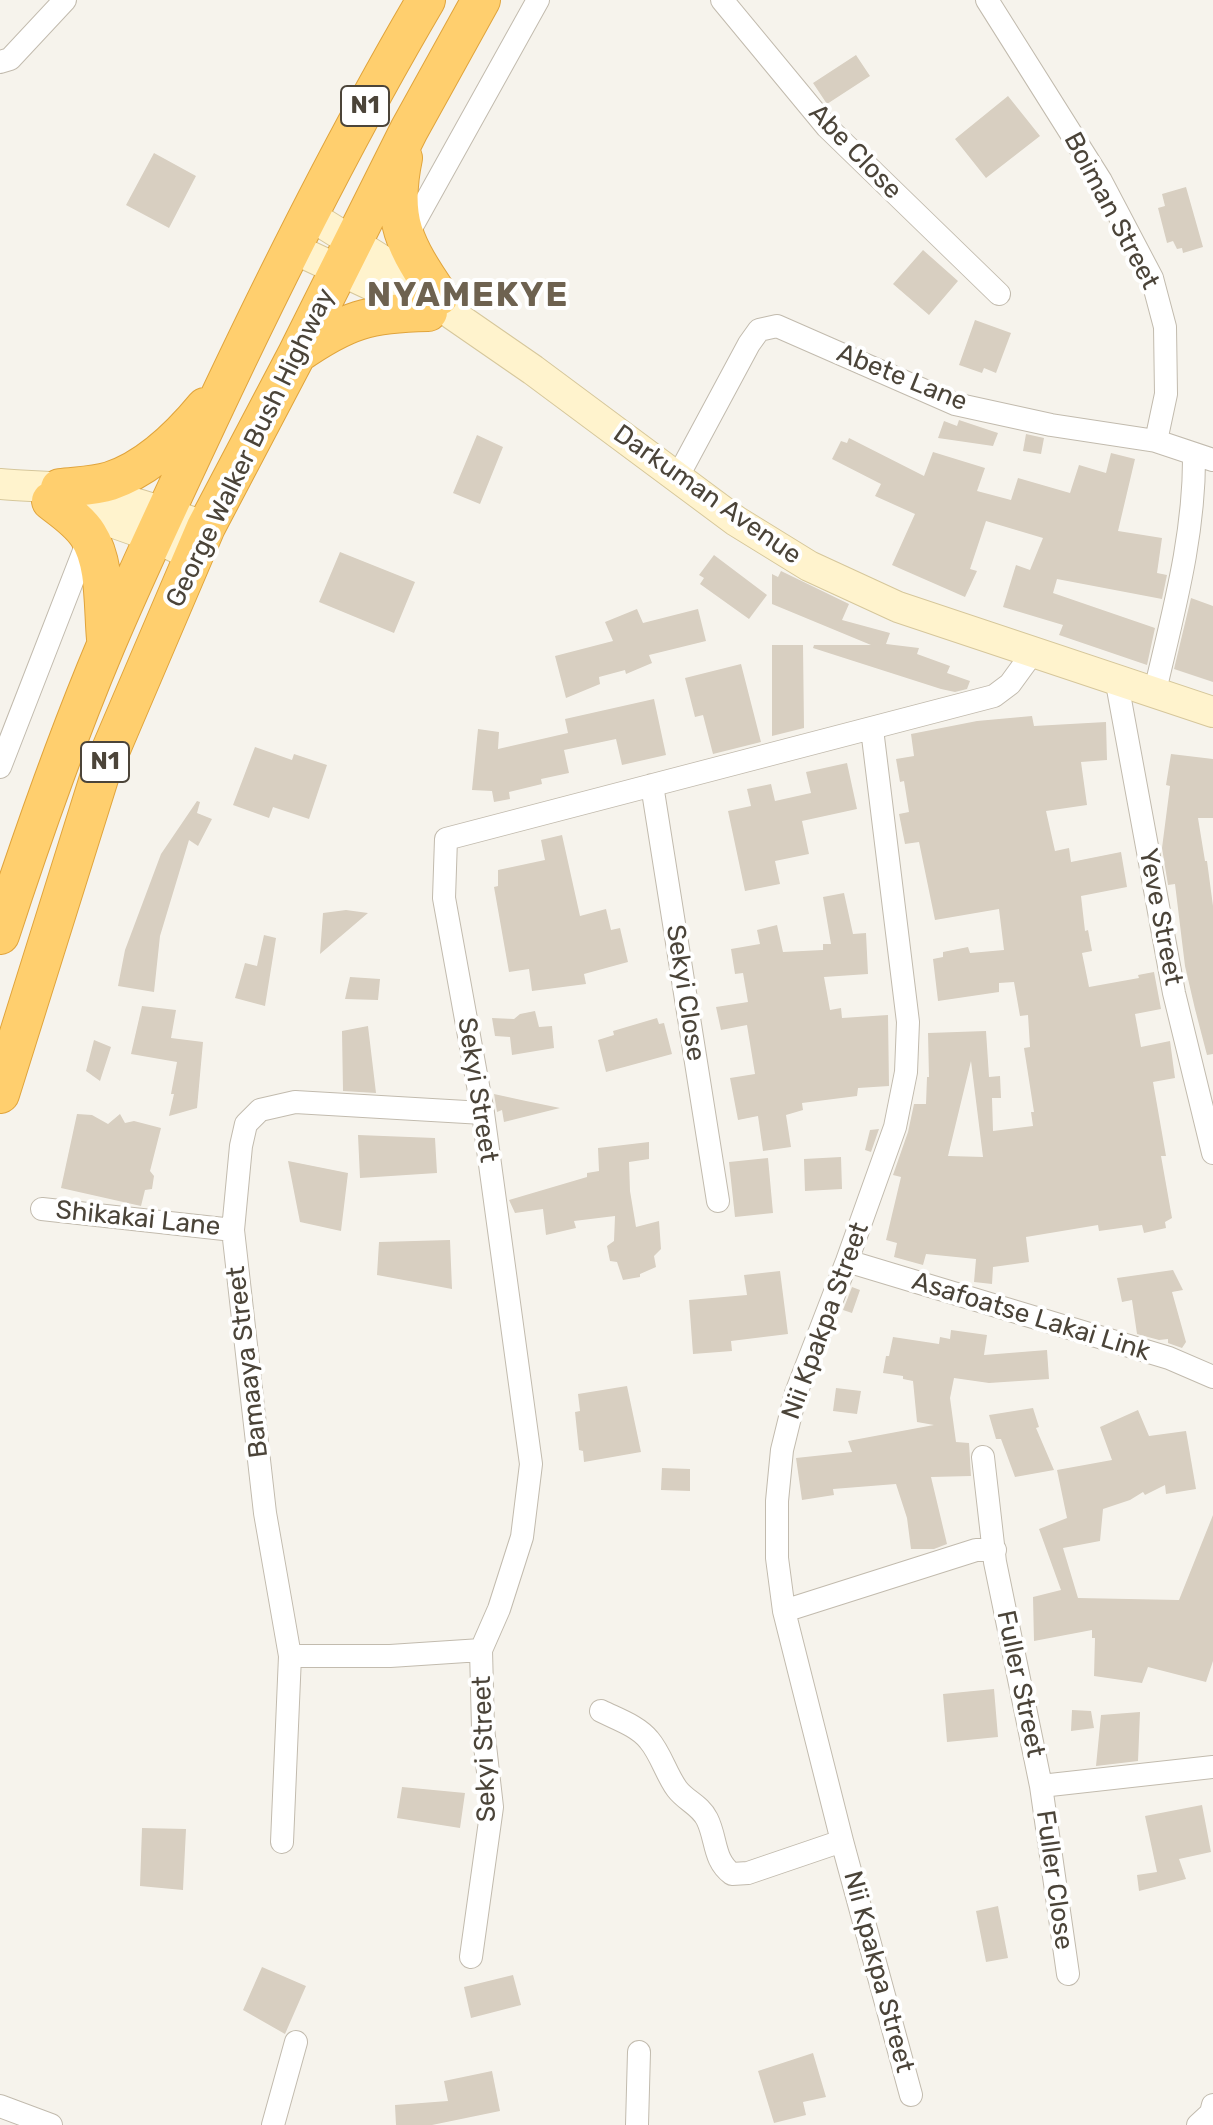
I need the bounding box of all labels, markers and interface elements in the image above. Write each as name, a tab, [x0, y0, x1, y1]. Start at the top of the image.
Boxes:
road number: N1	[341, 86, 389, 126]
street label: Abe Close	[802, 98, 908, 206]
street label: Boiman Street	[1057, 127, 1165, 295]
district label: NYAMEKYE	[367, 276, 569, 316]
street label: George Walker Bush Highway	[160, 283, 342, 613]
street label: Abete Lane	[832, 338, 972, 418]
street label: Darkuman Avenue	[607, 419, 807, 571]
road number: N1	[81, 742, 129, 782]
street label: Yeve Street	[1131, 846, 1189, 988]
street label: Sekyi Close	[659, 923, 711, 1063]
street label: Sekyi Street	[450, 1015, 504, 1165]
street label: Shikakai Lane	[54, 1195, 222, 1243]
street label: Nii Kpakpa Street	[776, 1218, 876, 1424]
street label: Bamaaya Street	[221, 1264, 275, 1460]
street label: Asafoatse Lakai Link	[908, 1266, 1154, 1368]
street label: Fuller Street	[989, 1608, 1051, 1760]
street label: Sekyi Street	[467, 1675, 503, 1823]
street label: Fuller Close	[1029, 1808, 1079, 1952]
street label: Nii Kpakpa Street	[836, 1868, 920, 2076]

